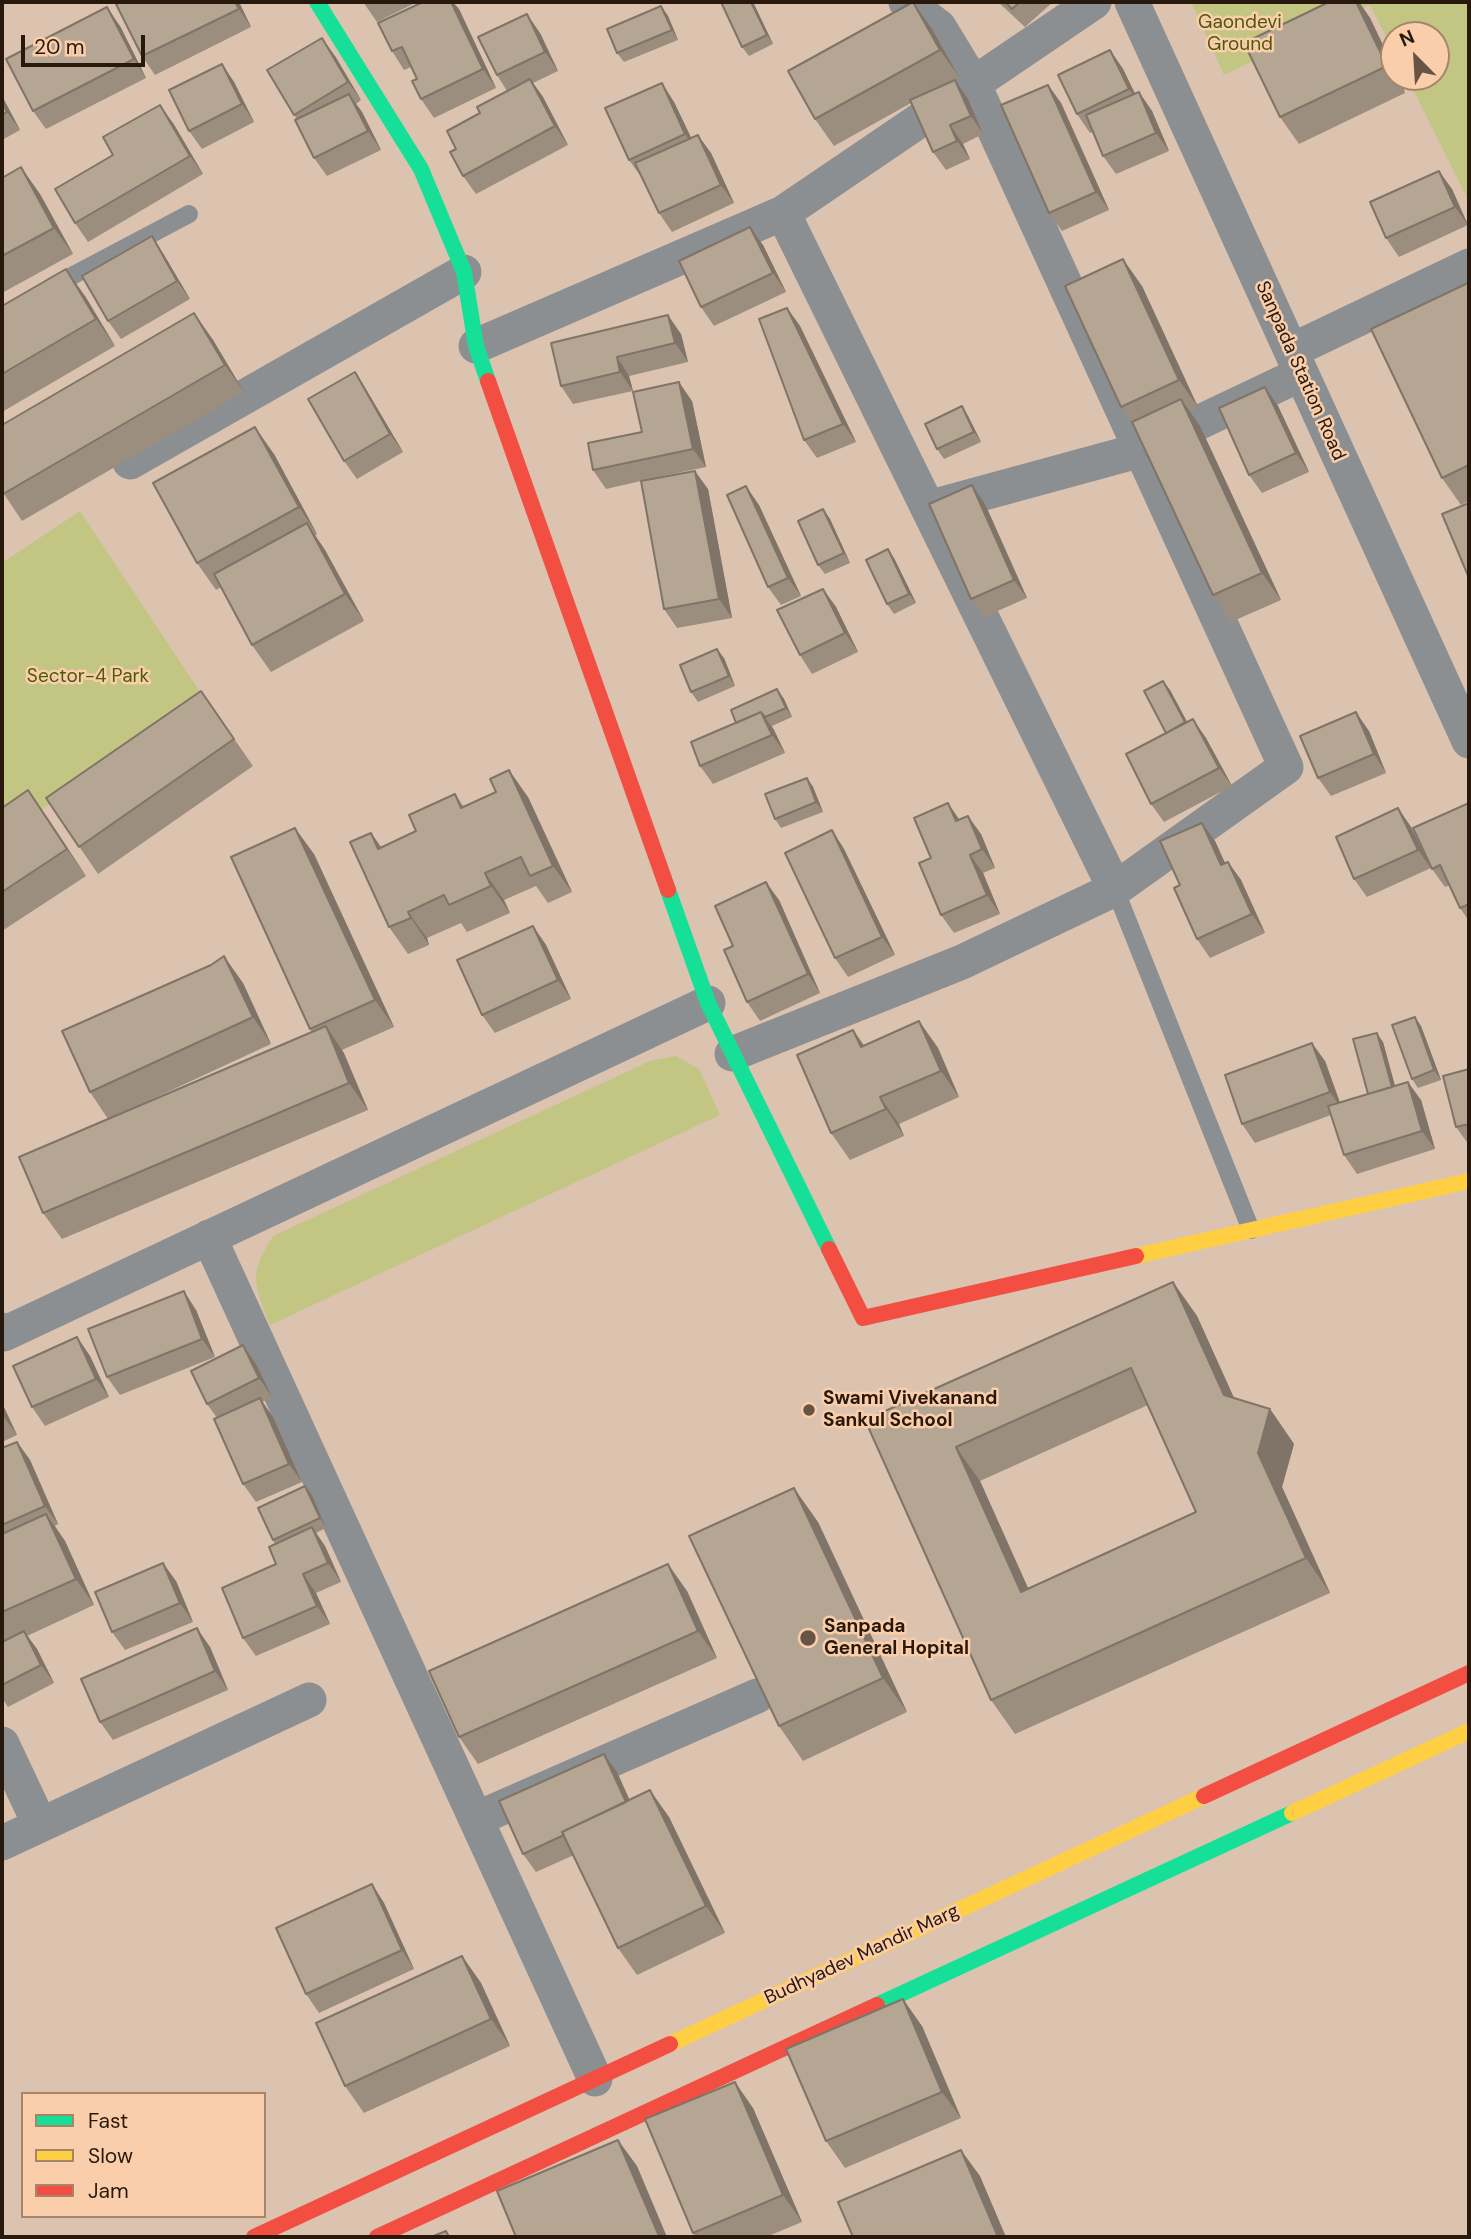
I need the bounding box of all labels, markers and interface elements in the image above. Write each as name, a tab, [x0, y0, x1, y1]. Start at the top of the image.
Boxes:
park label: Gaondevi Ground	[1198, 12, 1282, 56]
scale bar	[24, 21, 149, 65]
north arrow	[1380, 21, 1450, 91]
text: N	[1396, 24, 1418, 52]
text: 20 m	[34, 33, 85, 61]
street label: Sanpada Station Road	[1250, 278, 1350, 464]
park label: Sector-4 Park	[27, 666, 149, 688]
place label: Swami Vivekanand Sankul School	[823, 1388, 997, 1432]
marker: Swami Vivekanand Sankul School	[801, 1402, 817, 1418]
place label: Sanpada General Hopital	[824, 1616, 969, 1660]
marker: Sanpada General Hopital	[798, 1628, 818, 1648]
street label: Budhyadev Mandir Marg	[761, 1900, 963, 2010]
legend	[21, 2092, 266, 2218]
text: Fast	[88, 2107, 128, 2135]
text: Slow	[88, 2142, 133, 2170]
text: Jam	[88, 2177, 129, 2205]

